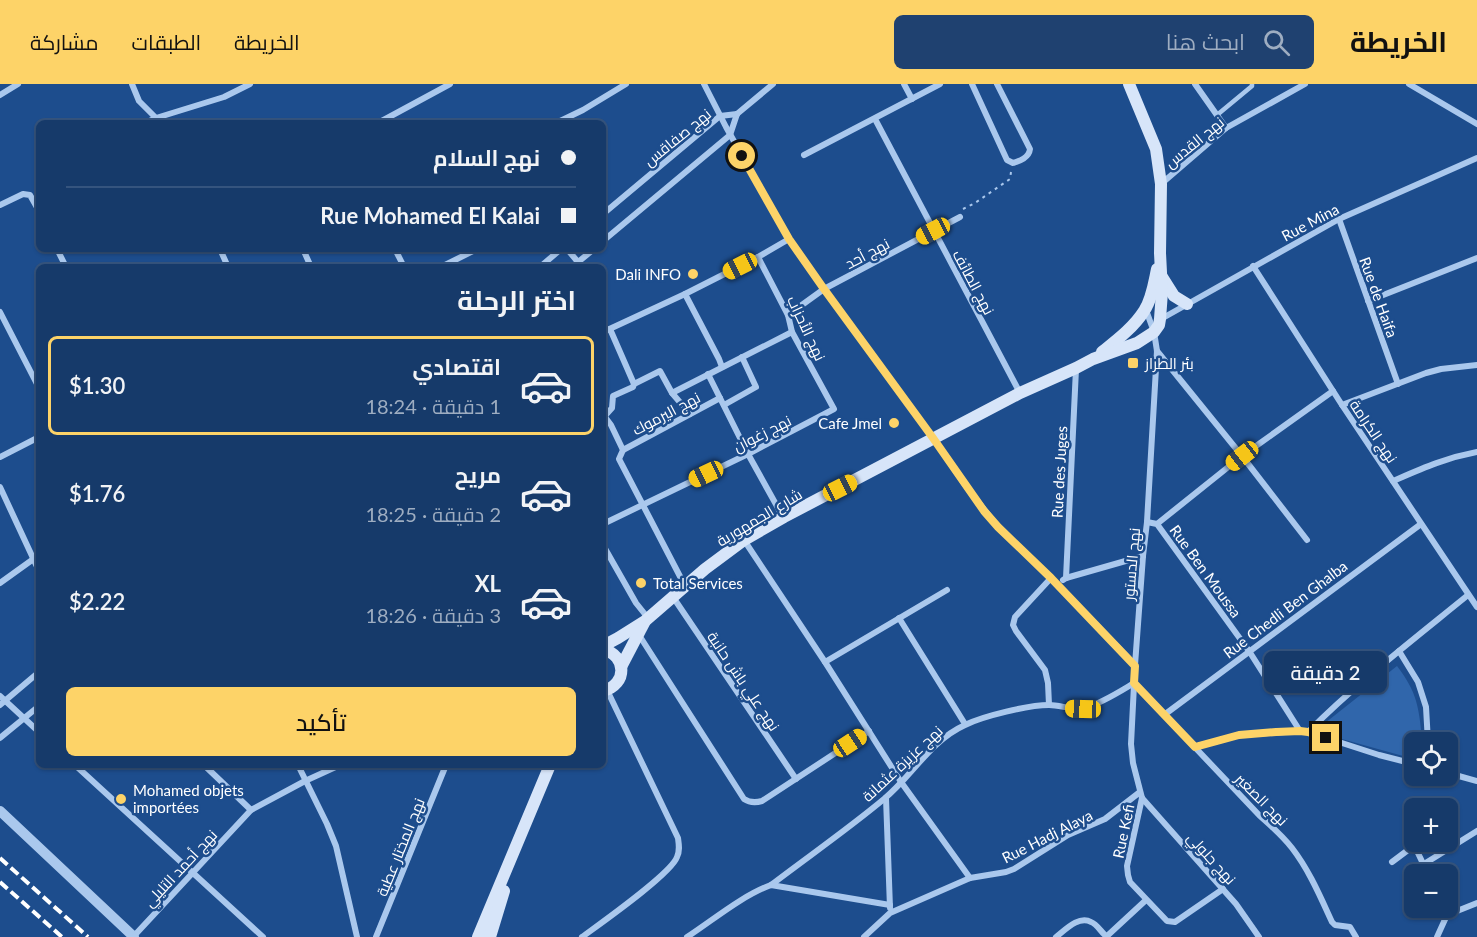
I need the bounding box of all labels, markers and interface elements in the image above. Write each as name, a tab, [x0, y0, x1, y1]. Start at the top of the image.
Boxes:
search box	[894, 15, 1314, 69]
text: الخريطة	[1350, 24, 1447, 58]
icon: search	[1260, 26, 1293, 59]
text: ابحث هنا	[1166, 28, 1245, 55]
text: مشاركة	[30, 29, 99, 54]
text: الطبقات	[132, 29, 201, 54]
text: الخريطة	[234, 29, 300, 54]
street label: نهج صفاقس	[640, 104, 716, 172]
street label: نهج القدس	[1161, 113, 1229, 174]
route start	[728, 142, 755, 169]
text: نهج السلام	[433, 144, 540, 171]
street label: Rue Mina	[1278, 199, 1342, 245]
text: Rue Mohamed El Kalai	[320, 202, 540, 229]
car	[913, 215, 953, 247]
street label: نهج أحد	[842, 234, 894, 275]
street label: نهج الطائف	[947, 247, 999, 319]
car	[720, 250, 760, 282]
street label: Rue de Haifa	[1356, 254, 1402, 340]
place label: Dali INFO	[615, 265, 681, 283]
marker: Dali INFO	[686, 267, 700, 281]
text: اختر الرحلة	[457, 283, 576, 316]
street label: نهج الأحزاب	[781, 293, 830, 365]
text: اقتصادي	[412, 353, 501, 380]
place label: بئر الطراز	[1144, 354, 1194, 373]
marker: بئر الطراز	[1126, 356, 1140, 370]
icon: car	[519, 359, 573, 413]
text: $1.30	[69, 372, 125, 399]
street label: نهج اليرموك	[629, 388, 704, 441]
text: 1 دقيقة · 18:24	[365, 394, 501, 418]
street label: نهج الكرامة	[1344, 396, 1402, 468]
street label: نهج زغوان	[730, 411, 795, 458]
place label: Cafe Jmel	[818, 414, 882, 432]
marker: Cafe Jmel	[887, 416, 901, 430]
street label: Rue des Juges	[1048, 426, 1070, 518]
car	[1222, 438, 1262, 474]
car	[686, 458, 726, 490]
text: مريح	[455, 461, 501, 488]
icon: car	[519, 467, 573, 521]
car	[820, 472, 860, 504]
text: $1.76	[69, 480, 125, 507]
street label: شارع الجمهورية	[713, 484, 807, 552]
text: 2 دقيقة · 18:25	[365, 502, 501, 526]
street label: Rue Ben Moussa	[1166, 521, 1246, 621]
street label: نهج الدستور	[1119, 527, 1146, 602]
street label: Rue Chedli Ben Ghalba	[1219, 556, 1351, 662]
text: XL	[475, 570, 501, 597]
place label: Total Services	[653, 574, 743, 592]
icon: car	[519, 575, 573, 629]
marker: Total Services	[634, 576, 648, 590]
text: $2.22	[69, 588, 125, 615]
text: 3 دقيقة · 18:26	[365, 603, 501, 627]
street label: نهج علي باش حانبة	[701, 628, 784, 736]
callout: 2 دقيقة	[1264, 651, 1388, 693]
text: 2 دقيقة	[1291, 660, 1360, 684]
button: تأكيد	[66, 687, 576, 756]
car	[1065, 699, 1101, 719]
street label: نهج عزيزة عثمانة	[858, 721, 948, 807]
route end	[1312, 724, 1339, 751]
car	[830, 726, 870, 760]
map controls	[1404, 732, 1458, 918]
button: locate	[1404, 732, 1458, 786]
street label: نهج الصغير	[1229, 768, 1292, 831]
place label: Mohamed objets importées	[133, 781, 244, 816]
marker: Mohamed objets importées	[114, 792, 128, 806]
street label: نهج المختار عطية	[372, 795, 431, 900]
button: +	[1404, 798, 1458, 852]
street label: Rue Kefi	[1108, 802, 1138, 860]
street label: Rue Hadj Alaya	[999, 805, 1095, 867]
street label: نهج أحمد التليلي	[140, 826, 223, 913]
street label: نهج جلولي	[1181, 828, 1240, 891]
button: −	[1404, 864, 1458, 918]

